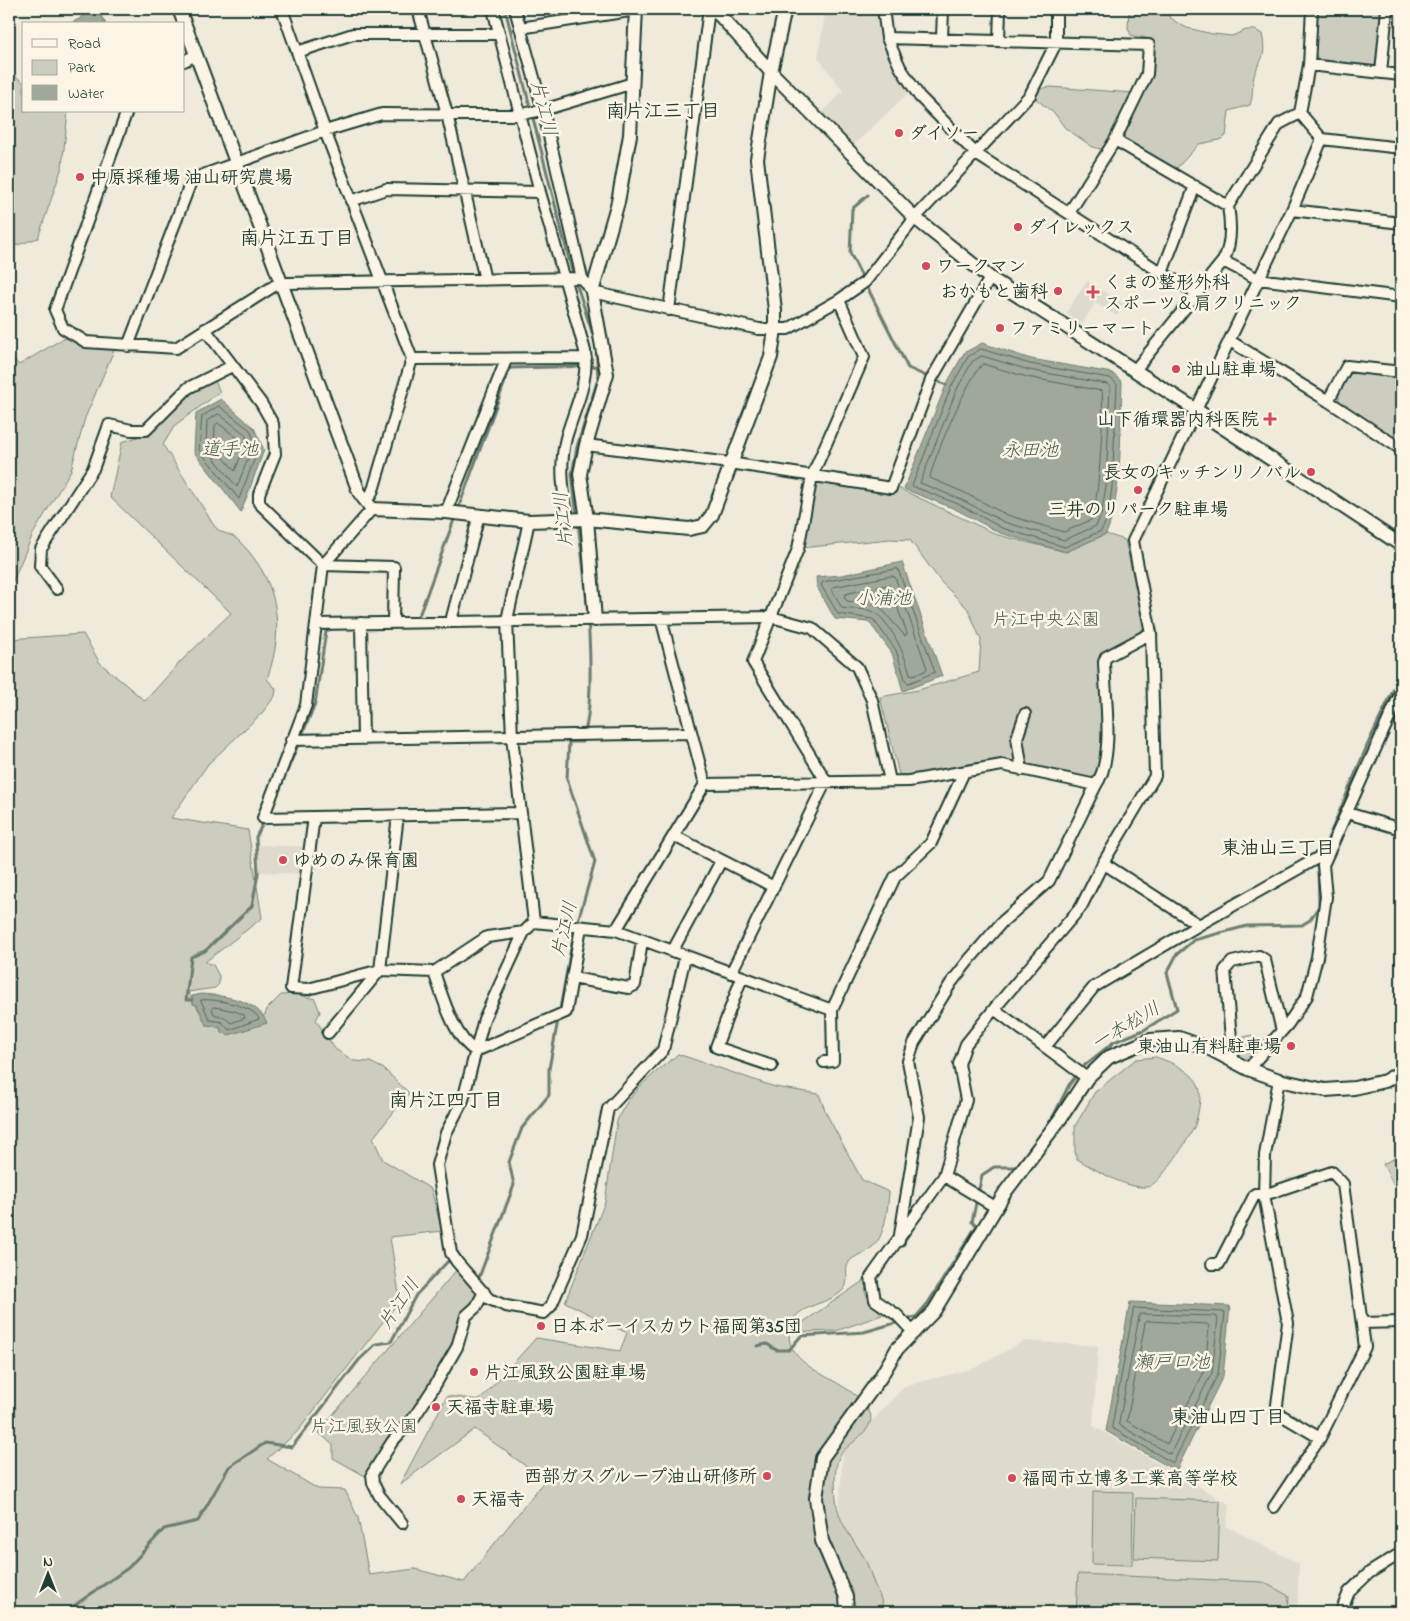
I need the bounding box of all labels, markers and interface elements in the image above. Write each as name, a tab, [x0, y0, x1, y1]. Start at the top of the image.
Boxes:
legend	[22, 22, 185, 112]
text: Road	[68, 33, 101, 55]
text: Park	[68, 57, 96, 79]
water label: 片江川	[523, 78, 563, 140]
text: Water	[68, 83, 104, 105]
district label: 南片江三丁目	[606, 99, 720, 126]
place label: ダイソー	[909, 122, 979, 148]
marker: ダイソー	[893, 127, 905, 139]
place label: 中原採種場 油山研究農場	[90, 166, 293, 192]
marker: 中原採種場 油山研究農場	[74, 171, 86, 183]
place label: ダイレックス	[1028, 216, 1134, 242]
marker: ダイレックス	[1012, 221, 1024, 233]
district label: 南片江五丁目	[240, 226, 354, 253]
place label: ワークマン	[936, 255, 1026, 281]
marker: ワークマン	[920, 260, 932, 272]
place label: くまの整形外科 スポーツ＆肩クリニック	[1104, 271, 1302, 318]
place label: おかもと歯科	[940, 280, 1048, 306]
marker: おかもと歯科	[1052, 285, 1064, 297]
marker: くまの整形外科 スポーツ＆肩クリニック	[1086, 285, 1100, 299]
place label: ファミリーマート	[1010, 317, 1155, 343]
marker: ファミリーマート	[994, 322, 1006, 334]
place label: 油山駐車場	[1186, 358, 1276, 384]
marker: 油山駐車場	[1170, 363, 1182, 375]
place label: 山下循環器内科医院	[1097, 408, 1259, 434]
marker: 山下循環器内科医院	[1263, 412, 1277, 426]
water label: 道手池	[201, 437, 259, 464]
water label: 永田池	[1001, 438, 1059, 465]
place label: 長女のキッチンリノバル	[1103, 461, 1301, 487]
marker: 長女のキッチンリノバル	[1305, 466, 1317, 478]
marker: 三井のリパーク駐車場	[1132, 484, 1144, 496]
water label: 片江川	[548, 490, 581, 550]
place label: 三井のリパーク駐車場	[1048, 498, 1228, 524]
water label: 小浦池	[854, 586, 912, 613]
park label: 片江中央公園	[992, 608, 1100, 634]
district label: 東油山三丁目	[1221, 836, 1335, 863]
place label: ゆめのみ保育園	[293, 849, 419, 875]
marker: ゆめのみ保育園	[277, 854, 289, 866]
water label: 片江川	[545, 899, 585, 961]
water label: 一本松川	[1087, 996, 1166, 1058]
place label: 東油山有料駐車場	[1137, 1035, 1281, 1061]
marker: 東油山有料駐車場	[1285, 1040, 1297, 1052]
district label: 南片江四丁目	[389, 1088, 503, 1115]
water label: 片江川	[373, 1273, 427, 1336]
place label: 日本ボーイスカウト福岡第35団	[551, 1315, 802, 1341]
marker: 日本ボーイスカウト福岡第35団	[535, 1320, 547, 1332]
water label: 瀬戸口池	[1134, 1350, 1211, 1377]
place label: 片江風致公園駐車場	[484, 1361, 646, 1387]
marker: 片江風致公園駐車場	[468, 1366, 480, 1378]
place label: 天福寺駐車場	[446, 1396, 554, 1422]
marker: 天福寺駐車場	[430, 1401, 442, 1413]
district label: 東油山四丁目	[1171, 1405, 1285, 1432]
park label: 片江風致公園	[310, 1415, 418, 1441]
place label: 西部ガスグループ油山研修所	[524, 1465, 757, 1491]
place label: 福岡市立博多工業高等学校	[1022, 1467, 1238, 1493]
marker: 西部ガスグループ油山研修所	[761, 1470, 773, 1482]
marker: 福岡市立博多工業高等学校	[1006, 1472, 1018, 1484]
place label: 天福寺	[471, 1488, 525, 1514]
marker: 天福寺	[455, 1493, 467, 1505]
north arrow	[22, 1548, 72, 1598]
text: N	[43, 1552, 53, 1573]

